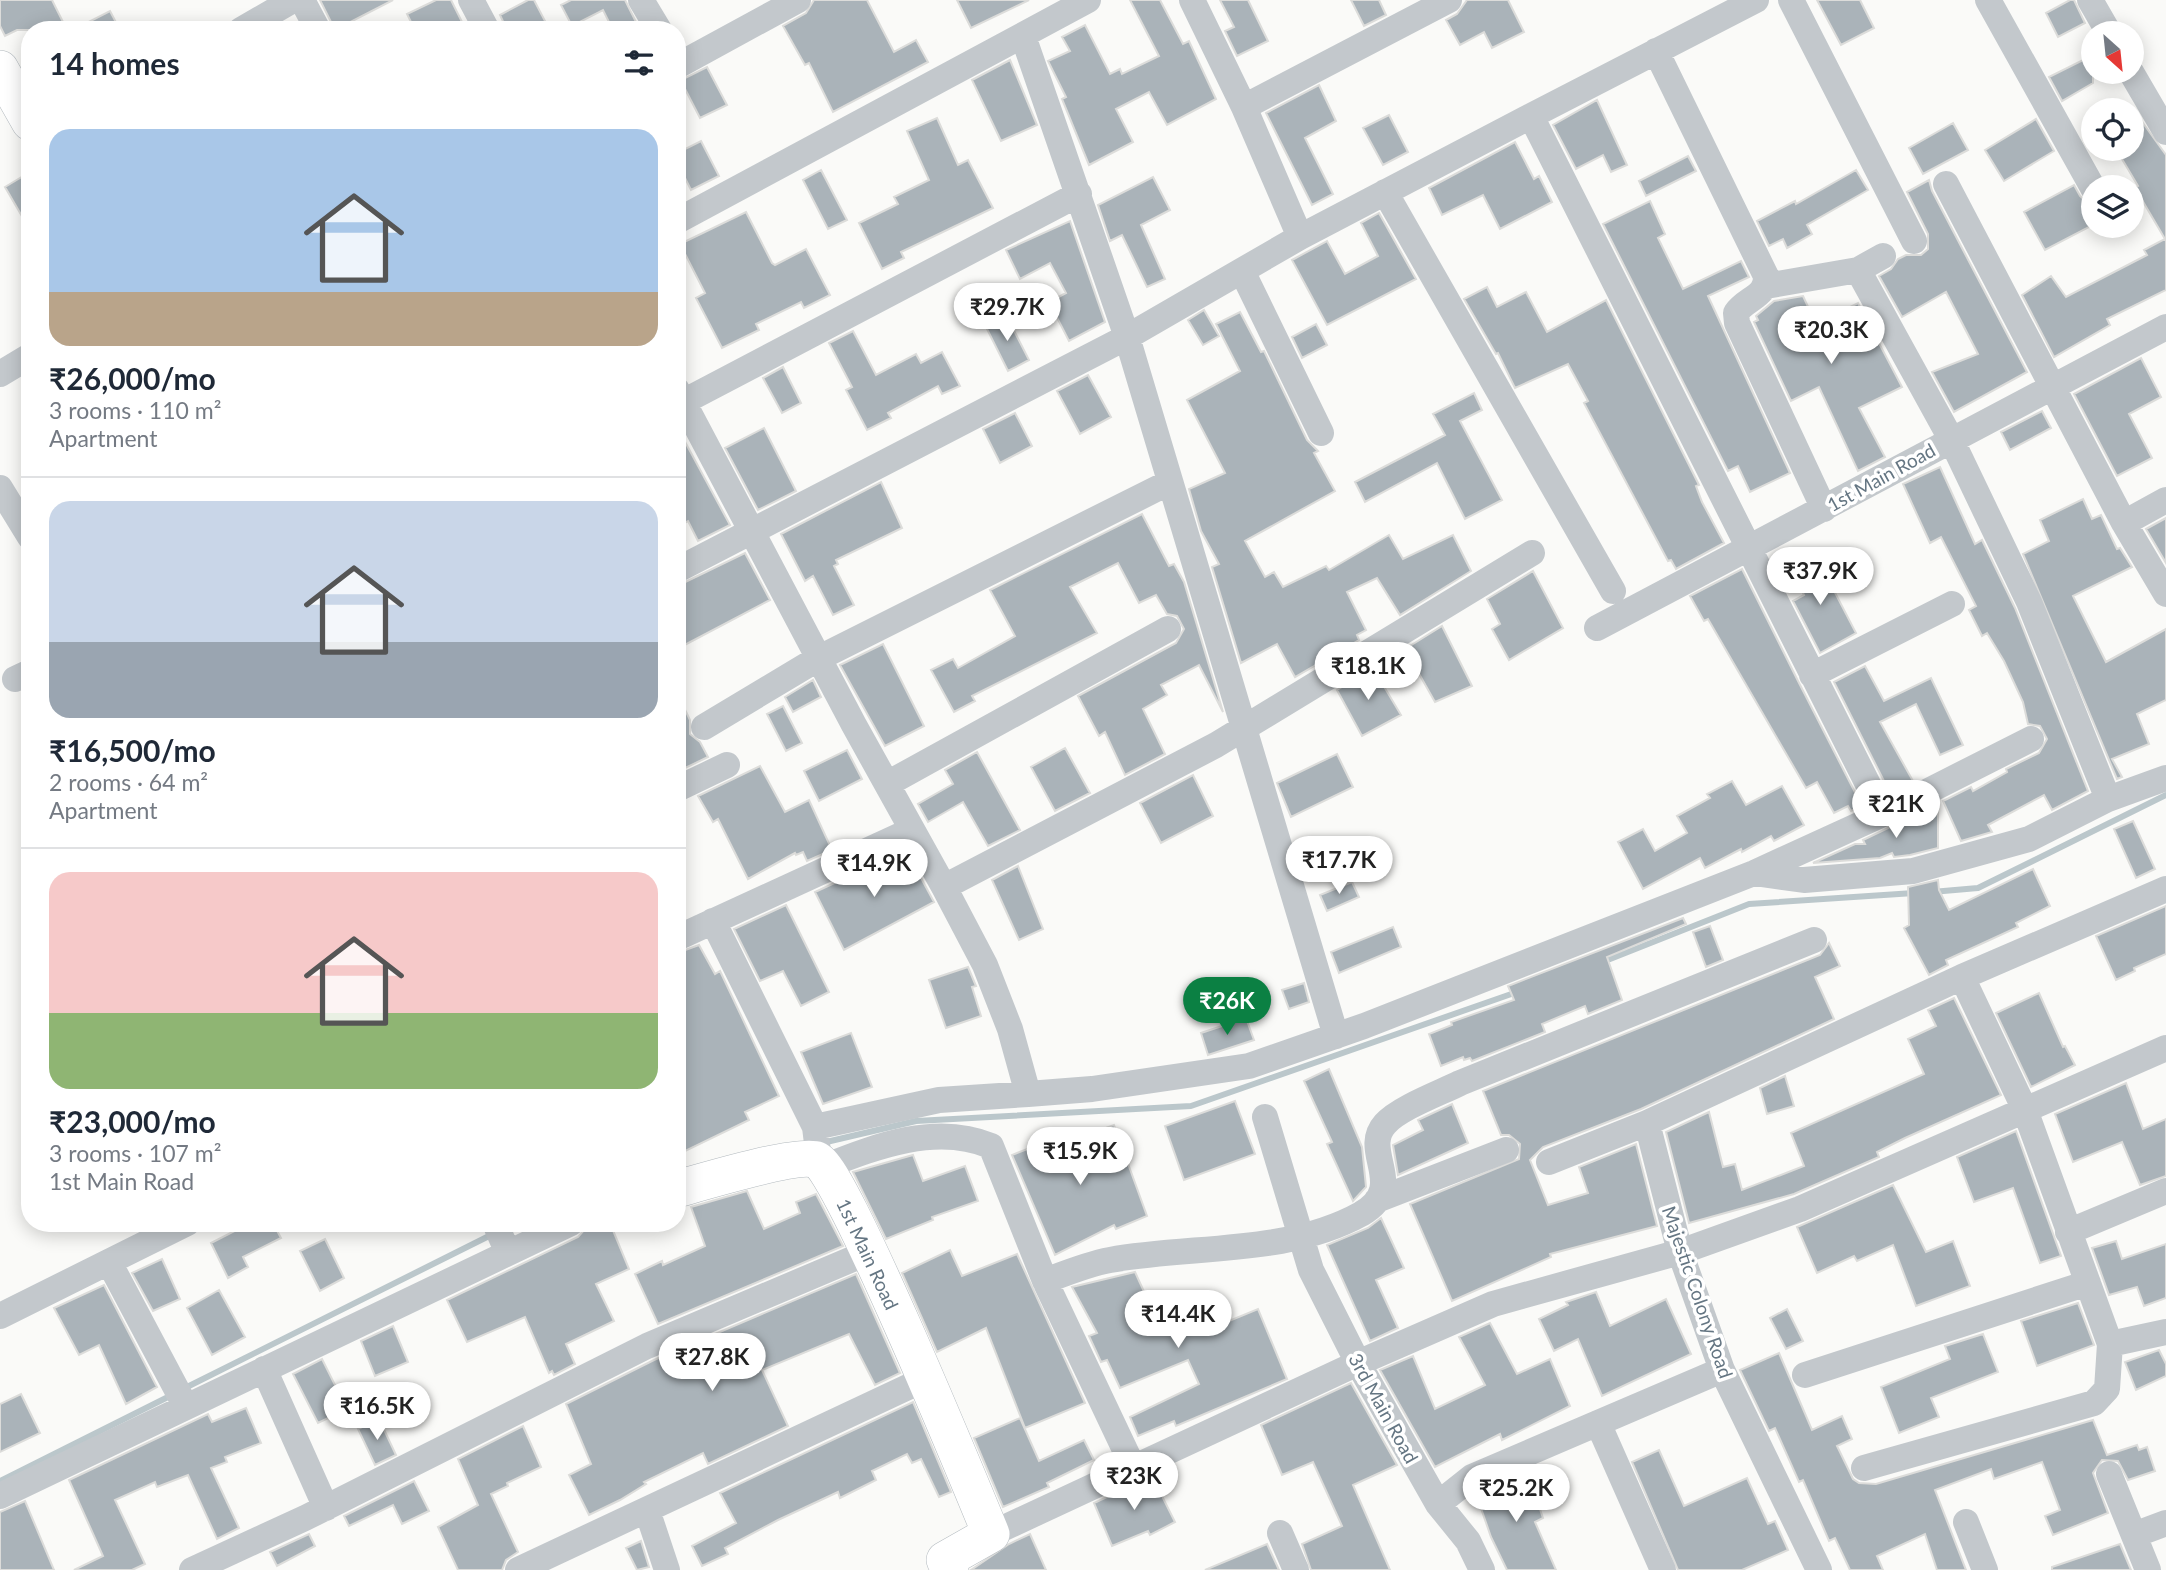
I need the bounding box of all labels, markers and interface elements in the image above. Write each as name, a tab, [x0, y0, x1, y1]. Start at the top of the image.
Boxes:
north arrow	[2081, 21, 2144, 84]
map controls	[2081, 21, 2144, 238]
icon: filters	[620, 44, 658, 82]
text: 14 homes	[49, 45, 180, 81]
button: locate	[2081, 98, 2144, 161]
icon: home	[291, 175, 417, 301]
button: layers	[2081, 175, 2144, 238]
pin: ₹29.7K	[950, 284, 1064, 343]
text: ₹29.7K	[970, 292, 1044, 320]
pin: ₹20.3K	[1774, 306, 1888, 366]
text: ₹20.3K	[1794, 315, 1868, 343]
text: ₹26,000/mo	[49, 360, 216, 396]
text: 3 rooms · 110 m²	[49, 396, 221, 424]
text: Apartment	[49, 424, 157, 452]
street label: 1st Main Road	[1823, 438, 1939, 516]
icon: home	[291, 547, 417, 673]
pin: ₹37.9K	[1763, 548, 1877, 607]
text: ₹37.9K	[1783, 556, 1857, 584]
pin: ₹18.1K	[1311, 642, 1425, 702]
text: ₹18.1K	[1331, 651, 1405, 679]
text: ₹16,500/mo	[49, 732, 216, 768]
text: 2 rooms · 64 m²	[49, 768, 208, 796]
pin: ₹21K	[1855, 780, 1937, 840]
text: ₹21K	[1868, 789, 1924, 817]
text: Apartment	[49, 796, 157, 824]
pin: ₹17.7K	[1282, 836, 1396, 896]
pin: ₹14.9K	[817, 839, 931, 899]
text: ₹17.7K	[1302, 845, 1376, 873]
text: ₹14.9K	[837, 848, 911, 876]
icon: home	[291, 918, 417, 1044]
pin: ₹26K	[1186, 978, 1268, 1037]
text: ₹26K	[1199, 986, 1255, 1014]
text: ₹23,000/mo	[49, 1103, 216, 1139]
pin: ₹15.9K	[1023, 1128, 1137, 1187]
text: ₹15.9K	[1043, 1136, 1117, 1164]
text: 3 rooms · 107 m²	[49, 1139, 221, 1167]
text: 1st Main Road	[49, 1167, 194, 1195]
street label: 1st Main Road	[832, 1195, 904, 1313]
street label: Majestic Colony Road	[1658, 1203, 1738, 1381]
pin: ₹14.4K	[1121, 1290, 1235, 1350]
text: ₹14.4K	[1141, 1299, 1215, 1327]
pin: ₹27.8K	[655, 1334, 769, 1393]
text: ₹27.8K	[675, 1342, 749, 1370]
street label: 3rd Main Road	[1344, 1349, 1424, 1467]
pin: ₹16.5K	[320, 1382, 434, 1442]
text: ₹16.5K	[340, 1391, 414, 1419]
pin: ₹23K	[1093, 1452, 1175, 1512]
text: ₹23K	[1106, 1461, 1162, 1489]
pin: ₹25.2K	[1459, 1464, 1573, 1524]
text: ₹25.2K	[1479, 1473, 1553, 1501]

